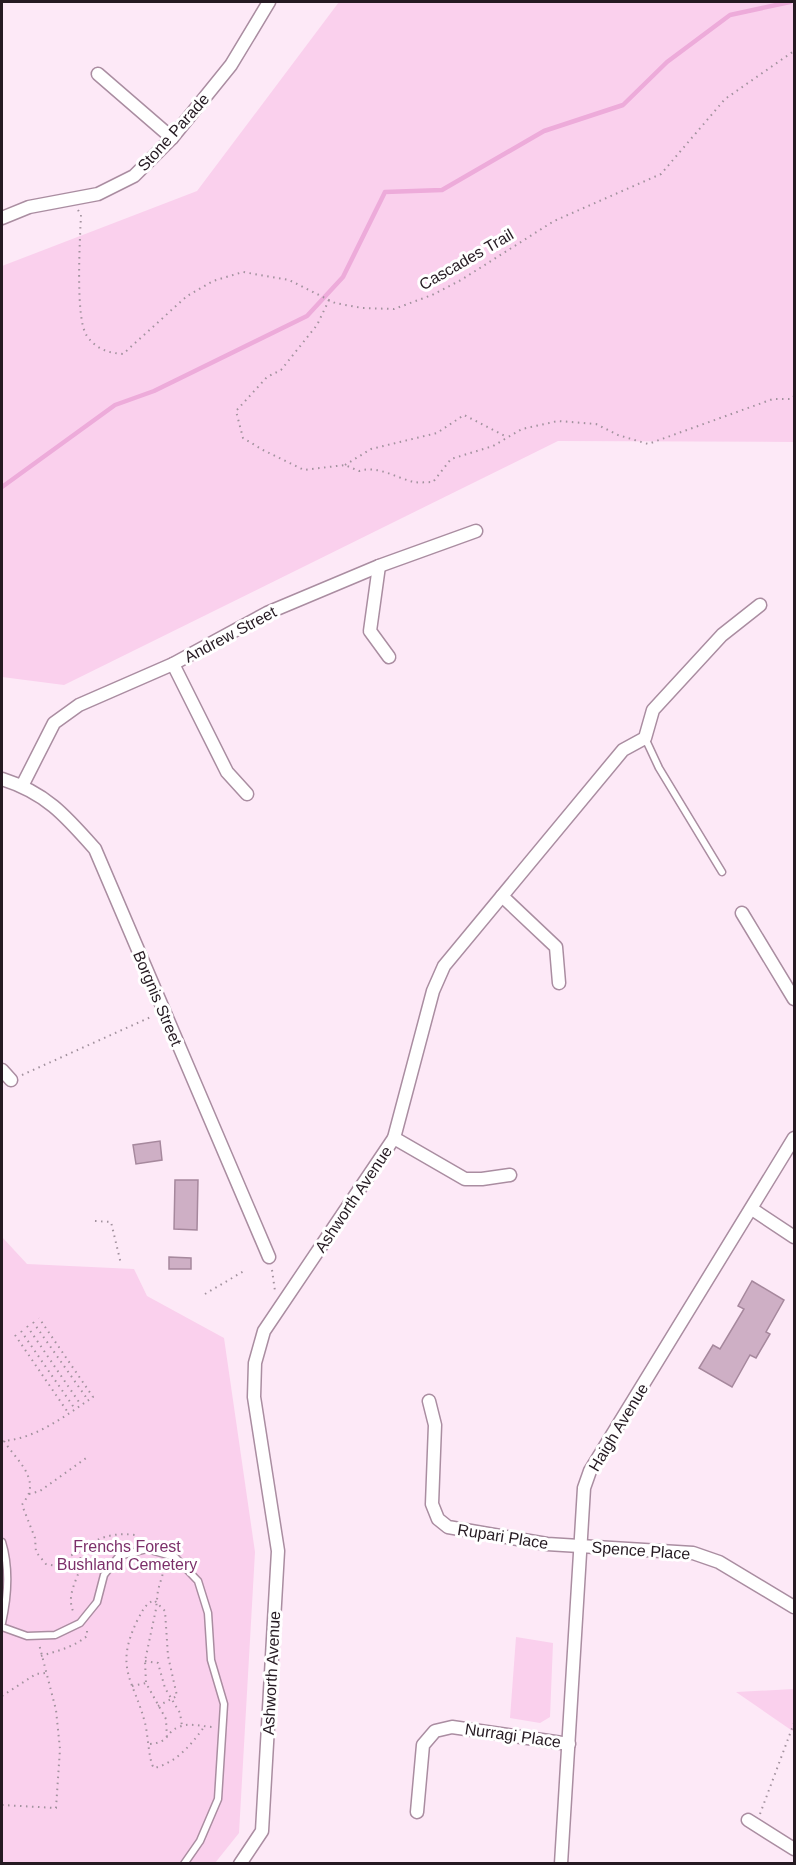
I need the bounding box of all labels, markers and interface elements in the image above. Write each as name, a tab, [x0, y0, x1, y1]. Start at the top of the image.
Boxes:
street label: Stone Parade	[134, 90, 212, 174]
street label: Cascades Trail	[416, 226, 516, 293]
street label: Andrew Street	[181, 603, 279, 666]
street label: Borgnis Street	[130, 948, 185, 1049]
street label: Ashworth Avenue	[312, 1143, 395, 1256]
street label: Haigh Avenue	[586, 1380, 651, 1474]
street label: Rupari Place	[456, 1521, 550, 1552]
park label: Frenchs Forest Bushland Cemetery	[57, 1538, 197, 1573]
street label: Spence Place	[591, 1539, 691, 1562]
street label: Ashworth Avenue	[260, 1610, 283, 1736]
street label: Nurragi Place	[464, 1720, 562, 1751]

